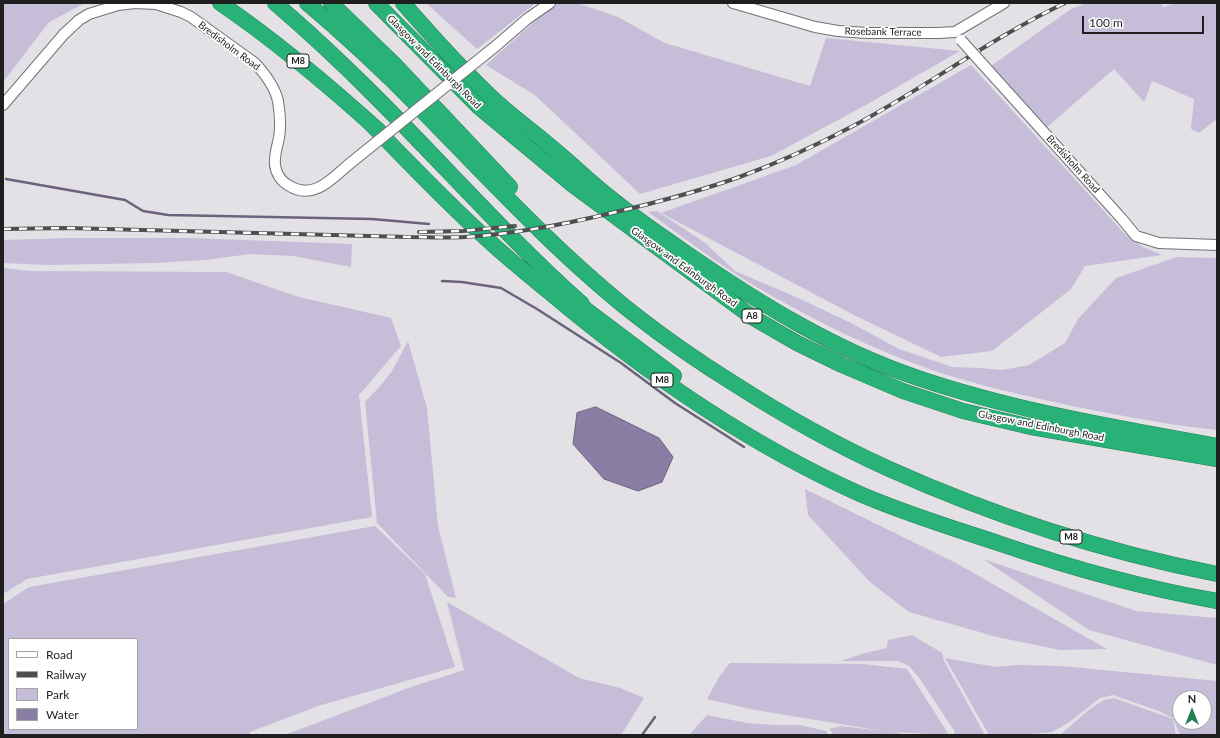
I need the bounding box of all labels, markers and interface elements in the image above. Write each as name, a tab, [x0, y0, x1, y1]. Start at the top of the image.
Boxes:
scale bar	[1084, 8, 1206, 34]
street label: Glasgow and Edinburgh Road	[384, 12, 484, 112]
text: 100 m	[1089, 15, 1123, 30]
street label: Bredisholm Road	[196, 19, 262, 73]
street label: Rosebank Terrace	[844, 25, 922, 39]
road number: M8	[287, 54, 309, 68]
street label: Bredisholm Road	[1044, 132, 1102, 196]
street label: Glasgow and Edinburgh Road	[629, 224, 739, 310]
road number: A8	[742, 309, 762, 323]
road number: M8	[651, 373, 673, 387]
street label: Glasgow and Edinburgh Road	[977, 408, 1105, 444]
road number: M8	[1060, 530, 1082, 544]
legend	[8, 638, 138, 730]
text: Road	[46, 647, 73, 662]
text: Railway	[46, 667, 86, 682]
text: Park	[46, 687, 69, 702]
north arrow	[1172, 690, 1212, 730]
text: N	[1188, 692, 1196, 705]
text: Water	[46, 707, 79, 722]

